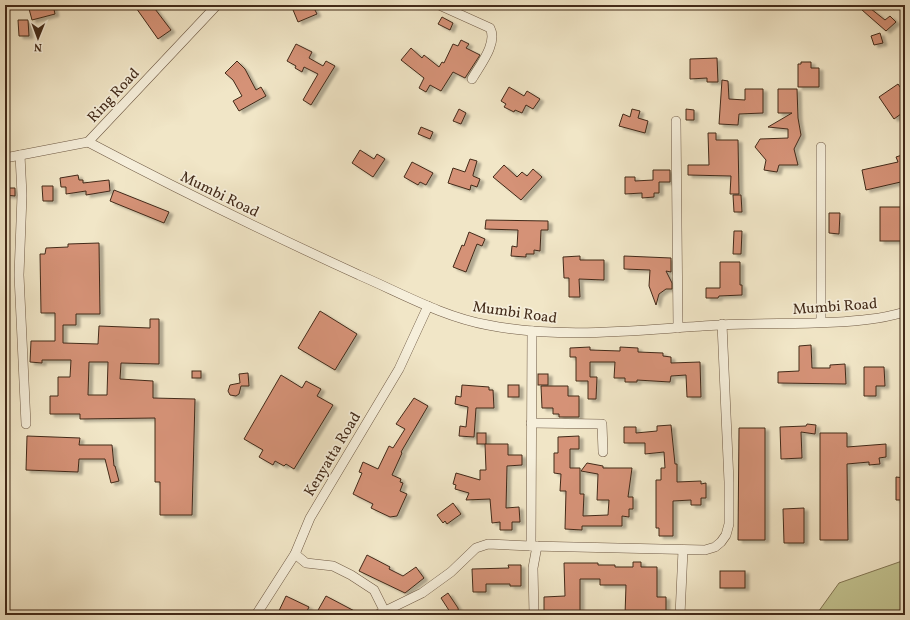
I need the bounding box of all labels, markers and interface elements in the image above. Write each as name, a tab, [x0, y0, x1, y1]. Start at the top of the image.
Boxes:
north arrow	[18, 18, 58, 58]
text: N	[34, 39, 42, 54]
street label: Ring Road	[83, 64, 145, 128]
street label: Mumbi Road	[177, 167, 262, 223]
street label: Mumbi Road	[792, 294, 878, 321]
street label: Mumbi Road	[471, 297, 558, 330]
street label: Kenyatta Road	[300, 409, 367, 501]

